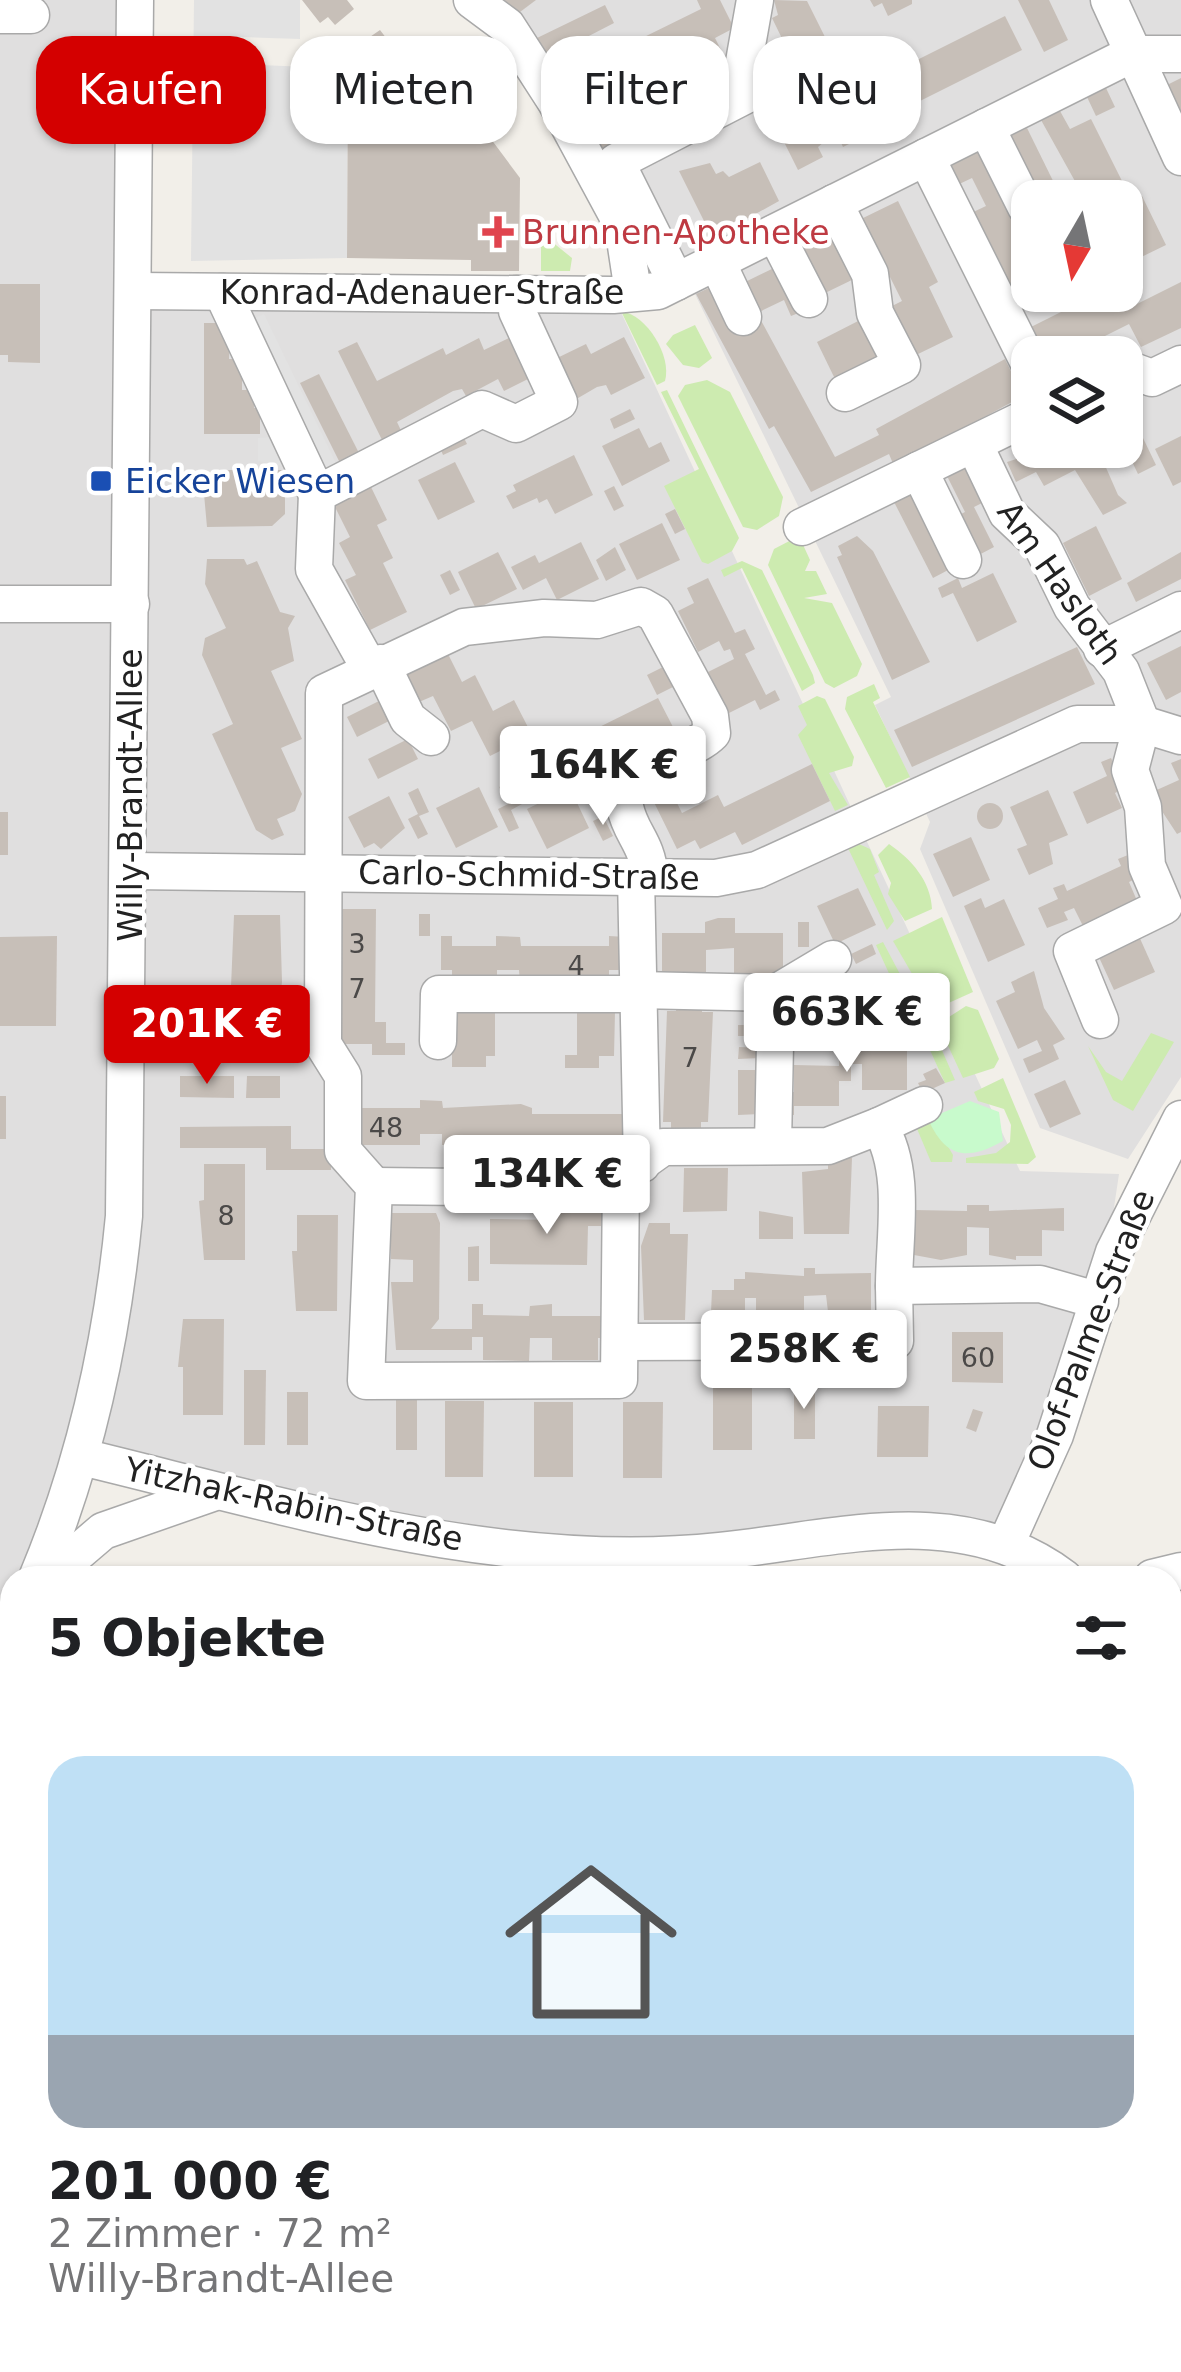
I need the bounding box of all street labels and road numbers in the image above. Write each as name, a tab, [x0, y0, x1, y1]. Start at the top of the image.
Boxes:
street label: Konrad-Adenauer-Straße	[220, 273, 624, 312]
street label: Am Hasloth	[989, 494, 1131, 672]
street label: Willy-Brandt-Allee	[111, 648, 150, 942]
street label: Carlo-Schmid-Straße	[358, 853, 700, 897]
street label: Olof-Palme-Straße	[1019, 1184, 1163, 1476]
street label: Yitzhak-Rabin-Straße	[120, 1449, 467, 1559]

